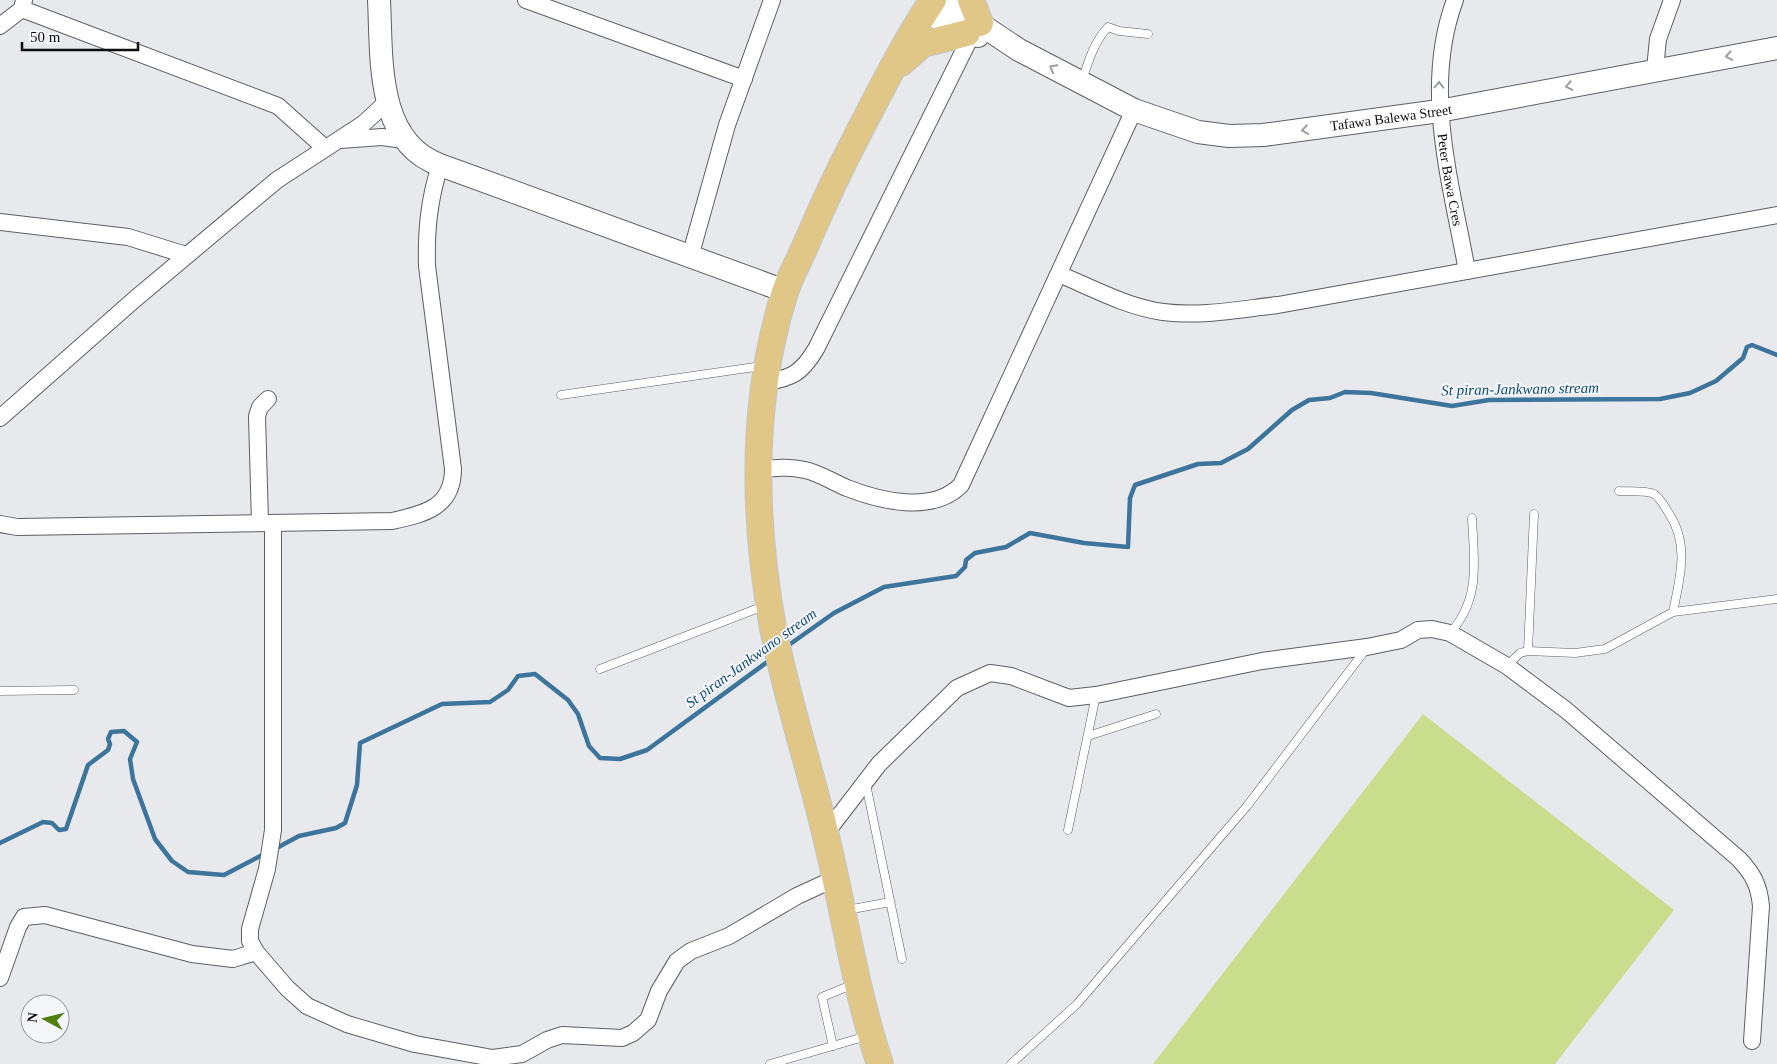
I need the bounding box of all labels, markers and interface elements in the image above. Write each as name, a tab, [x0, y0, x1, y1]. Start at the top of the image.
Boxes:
scale bar	[22, 20, 139, 52]
text: 50 m	[30, 29, 61, 45]
one-way arrow	[1725, 51, 1733, 61]
one-way arrow	[1049, 64, 1058, 74]
one-way arrow	[1565, 80, 1574, 90]
one-way arrow	[1434, 81, 1444, 88]
street label: Tafawa Balewa Street	[1329, 101, 1453, 133]
one-way arrow	[1301, 124, 1310, 134]
street label: Peter Bawa Cres	[1435, 133, 1466, 227]
water label: St piran-Jankwano stream	[1441, 380, 1599, 398]
water label: St piran-Jankwano stream	[682, 605, 820, 711]
north arrow	[20, 994, 70, 1044]
text: N	[25, 1012, 41, 1023]

